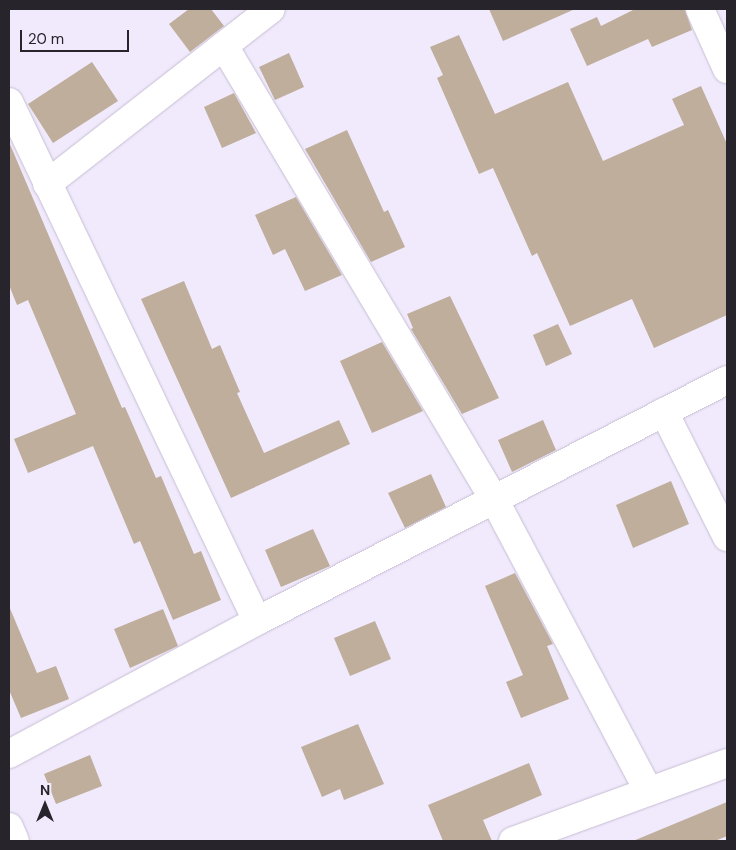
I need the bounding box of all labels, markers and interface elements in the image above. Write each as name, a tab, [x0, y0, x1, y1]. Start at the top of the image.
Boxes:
scale bar	[22, 20, 131, 52]
text: 20 m	[28, 29, 64, 49]
north arrow	[20, 780, 70, 830]
text: N	[40, 781, 50, 799]

